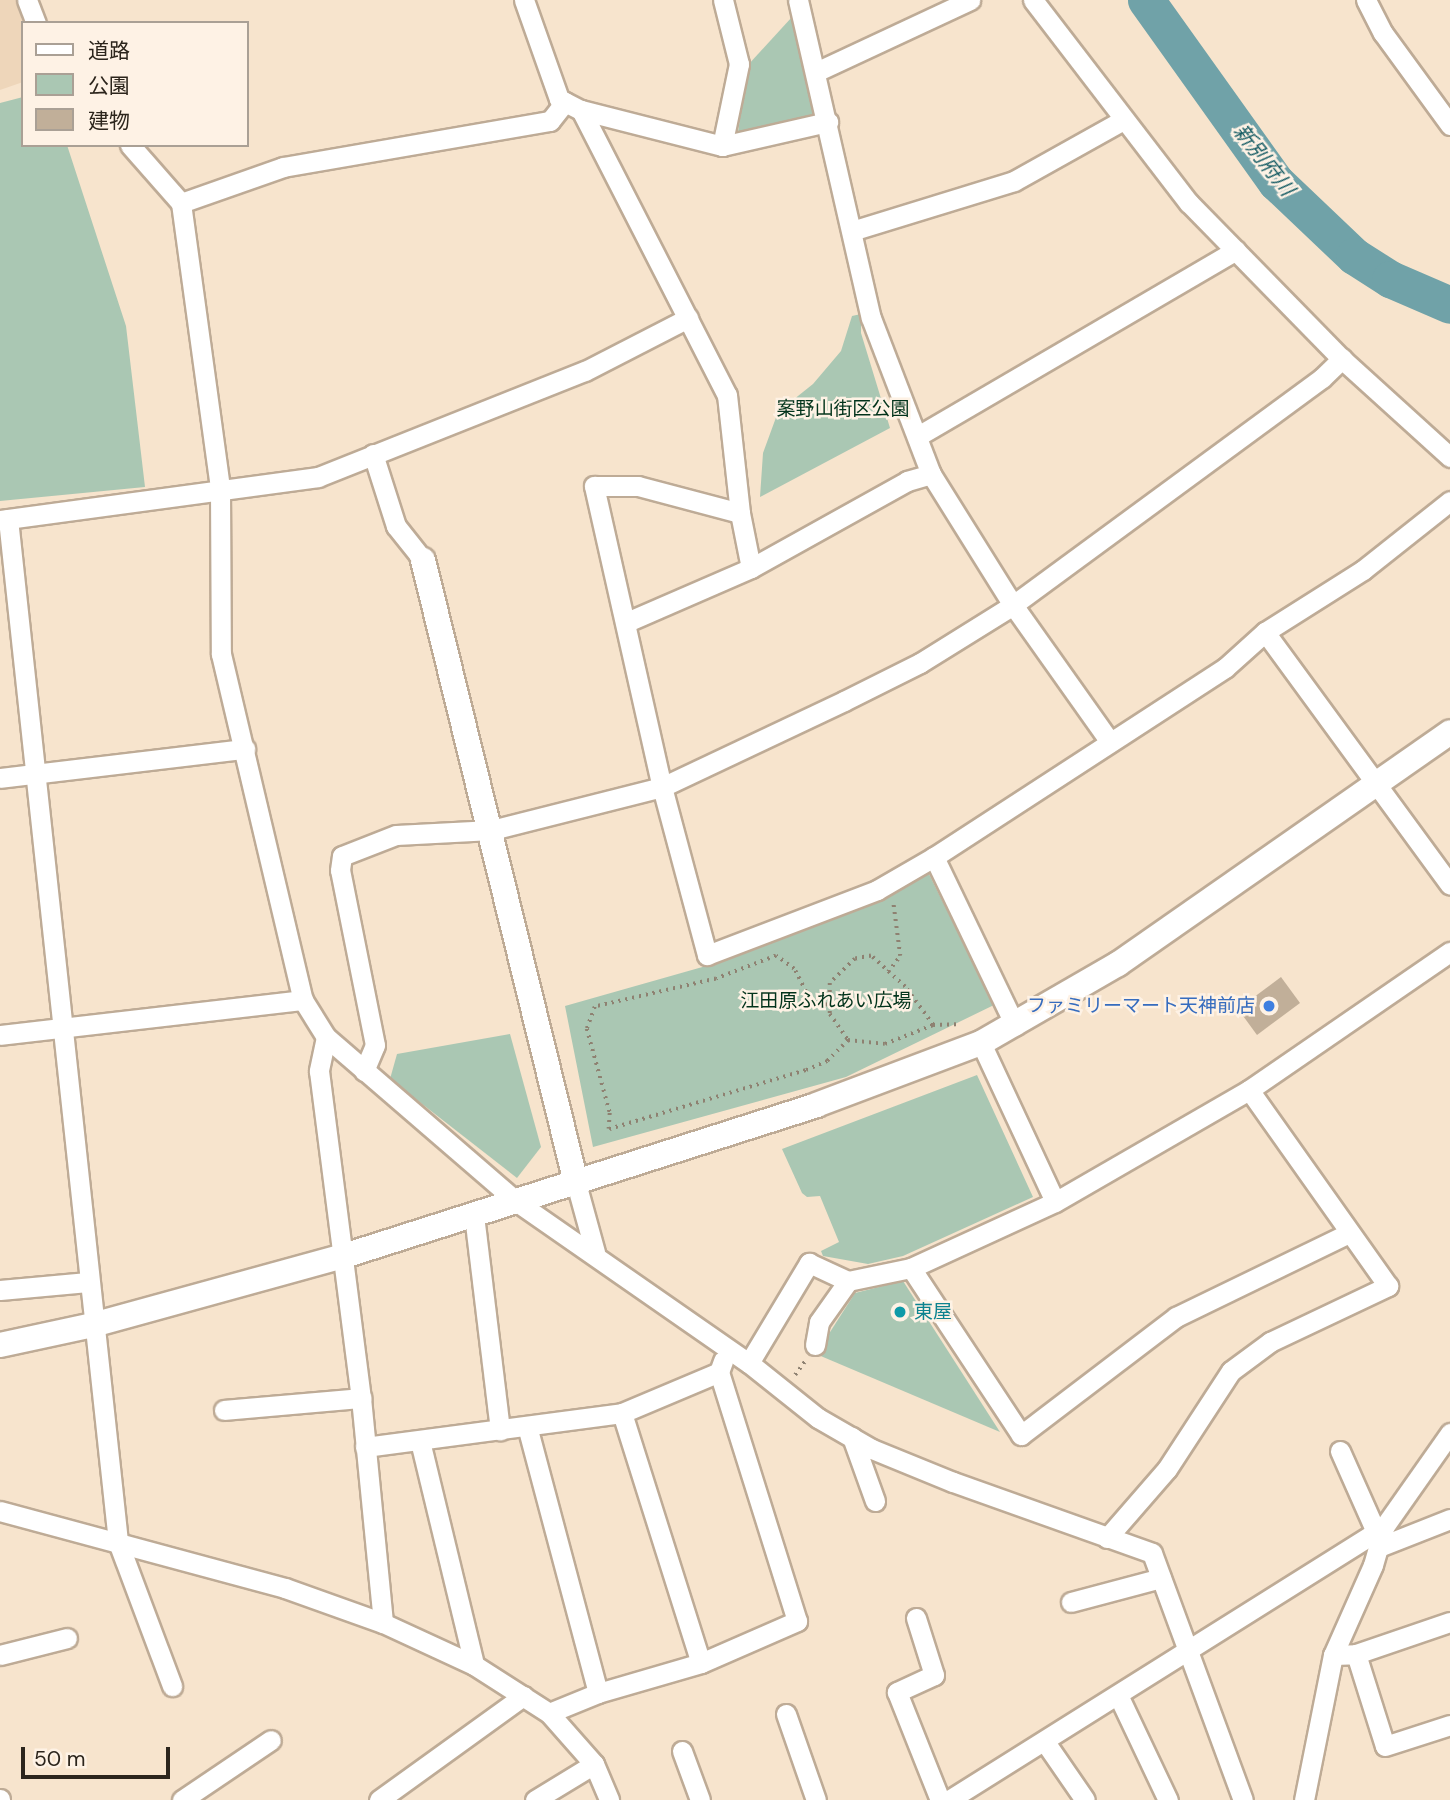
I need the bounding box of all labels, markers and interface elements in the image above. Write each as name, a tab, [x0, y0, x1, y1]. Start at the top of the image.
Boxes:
legend	[21, 21, 248, 147]
text: 道路	[88, 37, 130, 65]
text: 公園	[88, 72, 130, 100]
text: 建物	[88, 107, 130, 135]
water label: 新別府川	[1228, 119, 1300, 201]
park label: 案野山街区公園	[777, 398, 909, 420]
park label: 江田原ふれあい広場	[741, 990, 911, 1012]
place label: ファミリーマート天神前店	[1027, 995, 1255, 1017]
marker: ファミリーマート天神前店	[1261, 998, 1277, 1014]
place label: 東屋	[914, 1301, 952, 1323]
marker: 東屋	[892, 1304, 908, 1320]
scale bar	[24, 1734, 173, 1778]
text: 50 m	[34, 1745, 85, 1773]

